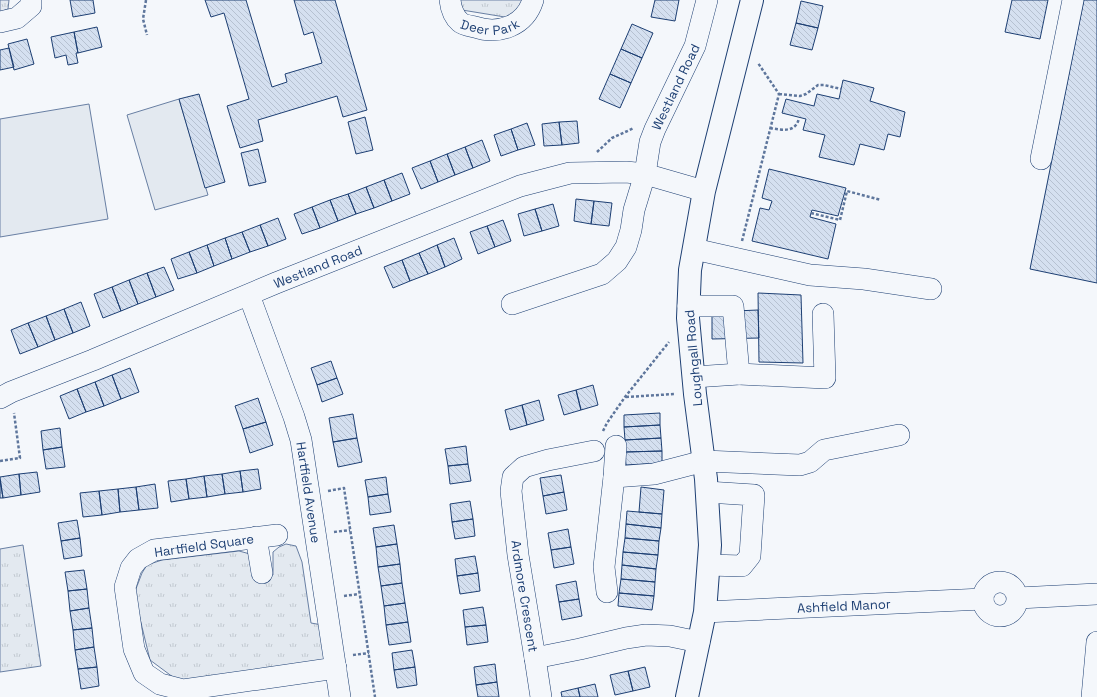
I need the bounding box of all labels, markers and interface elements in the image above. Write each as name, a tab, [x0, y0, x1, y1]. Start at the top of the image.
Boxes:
street label: Deer Park	[458, 15, 523, 39]
street label: Westland Road	[648, 41, 704, 133]
street label: Westland Road	[271, 242, 365, 292]
street label: Loughgall Road	[681, 309, 706, 407]
street label: Hartfield Avenue	[292, 441, 325, 544]
street label: Hartfield Square	[153, 530, 255, 561]
street label: Ardmore Crescent	[507, 539, 542, 653]
street label: Ashfield Manor	[797, 595, 891, 617]

